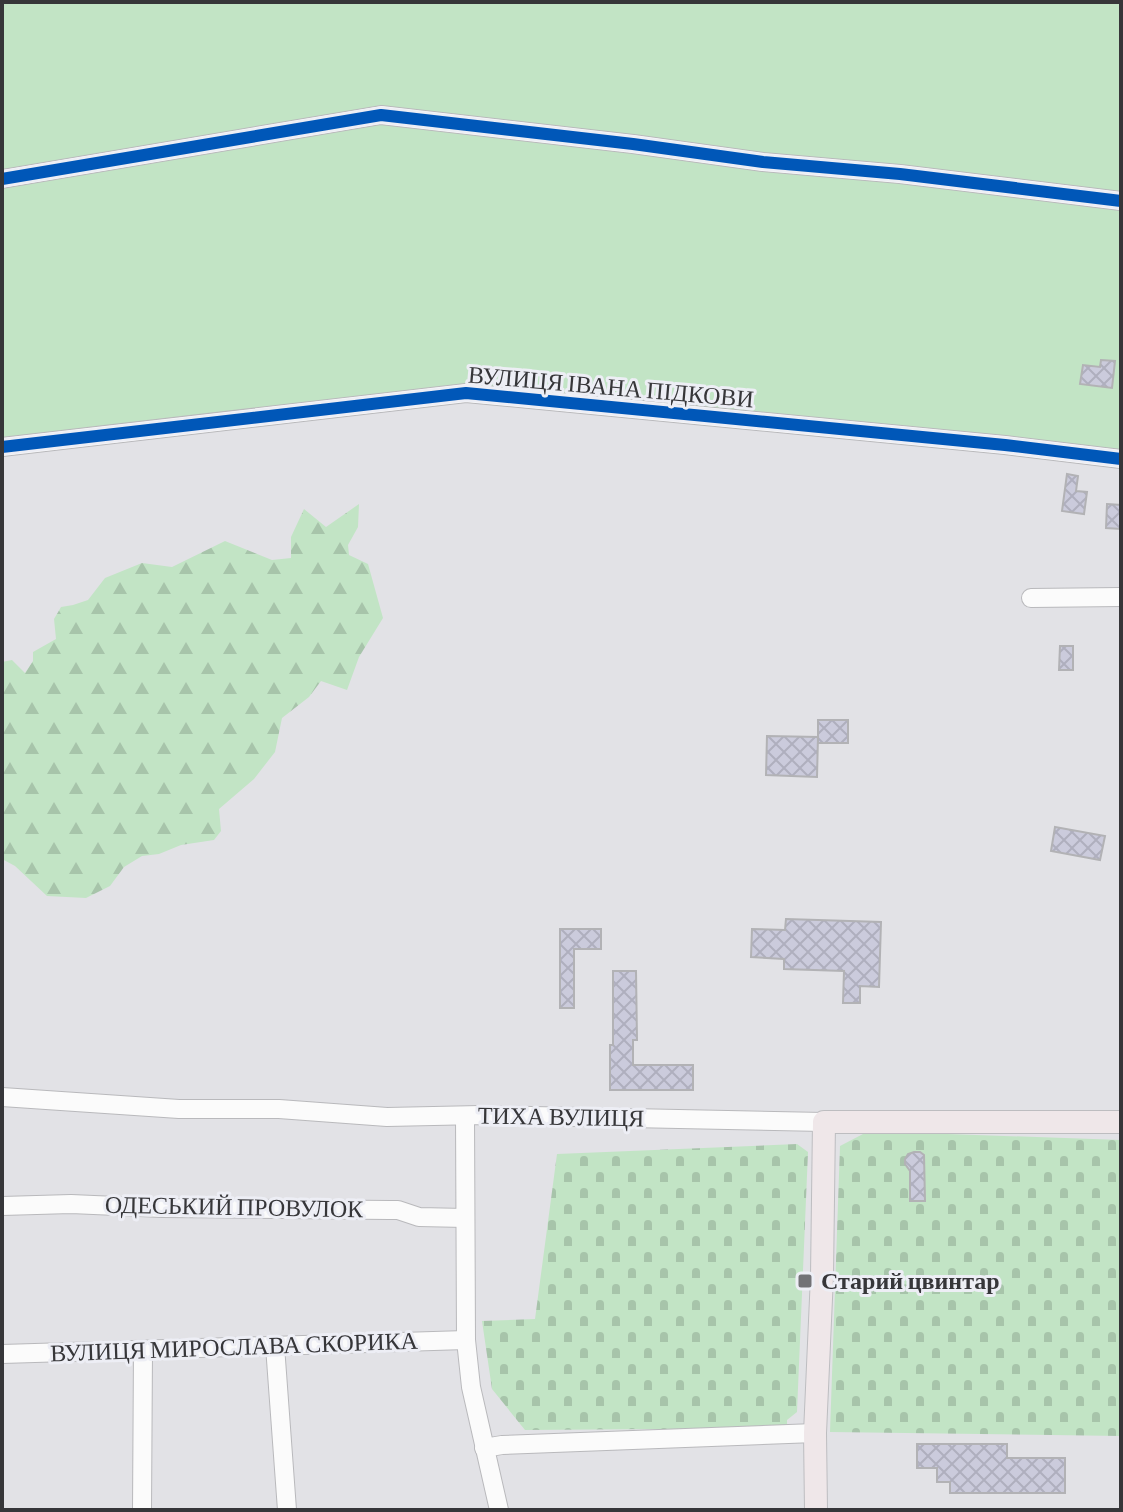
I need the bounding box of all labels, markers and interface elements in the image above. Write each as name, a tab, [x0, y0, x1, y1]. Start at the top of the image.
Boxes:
street label: ВУЛИЦЯ ІВАНА ПІДКОВИ	[467, 361, 755, 412]
street label: ТИХА ВУЛИЦЯ	[478, 1102, 644, 1131]
street label: ОДЕСЬКИЙ ПРОВУЛОК	[105, 1191, 364, 1222]
place label: Старий цвинтар	[821, 1267, 1000, 1294]
marker: Старий цвинтар	[796, 1272, 814, 1290]
street label: ВУЛИЦЯ МИРОСЛАВА СКОРИКА	[50, 1327, 419, 1366]

